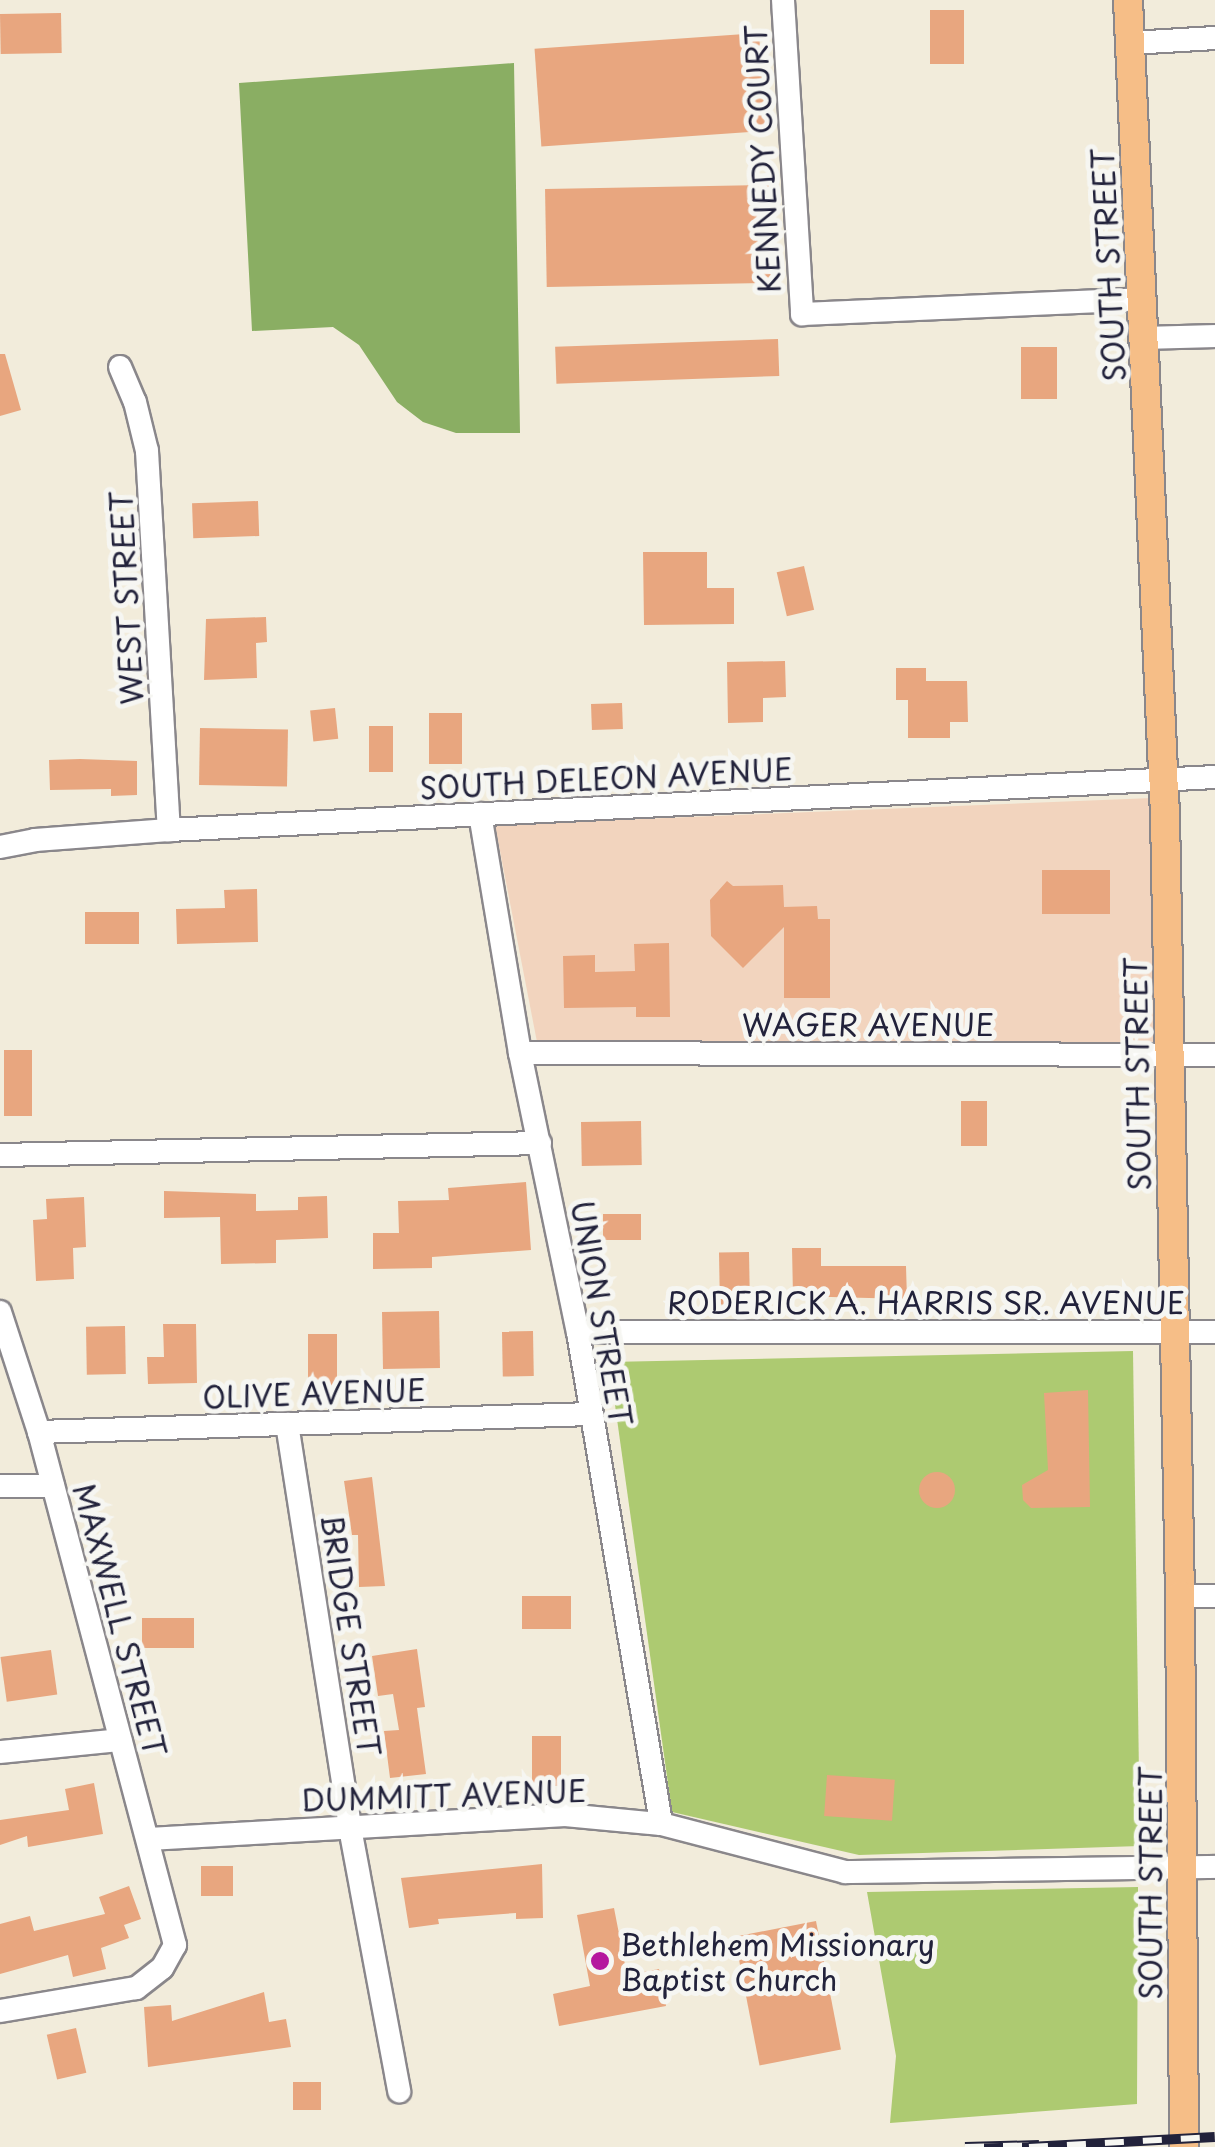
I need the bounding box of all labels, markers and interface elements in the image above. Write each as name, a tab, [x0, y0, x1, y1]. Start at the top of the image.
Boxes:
street label: KENNEDY COURT	[737, 24, 787, 294]
street label: SOUTH STREET	[1084, 147, 1132, 383]
street label: WEST STREET	[102, 489, 150, 707]
street label: SOUTH DELEON AVENUE	[418, 750, 794, 806]
street label: SOUTH STREET	[1117, 956, 1157, 1192]
street label: WAGER AVENUE	[741, 1006, 995, 1042]
street label: UNION STREET	[564, 1196, 640, 1430]
street label: RODERICK A. HARRIS SR. AVENUE	[664, 1284, 1188, 1320]
street label: OLIVE AVENUE	[202, 1371, 426, 1415]
street label: MAXWELL STREET	[66, 1479, 174, 1761]
street label: BRIDGE STREET	[314, 1510, 388, 1760]
street label: SOUTH STREET	[1132, 1765, 1168, 2001]
street label: DUMMITT AVENUE	[300, 1772, 588, 1818]
place label: Bethlehem Missionary Baptist Church	[620, 1926, 938, 1996]
marker: Bethlehem Missionary Baptist Church	[589, 1950, 611, 1972]

